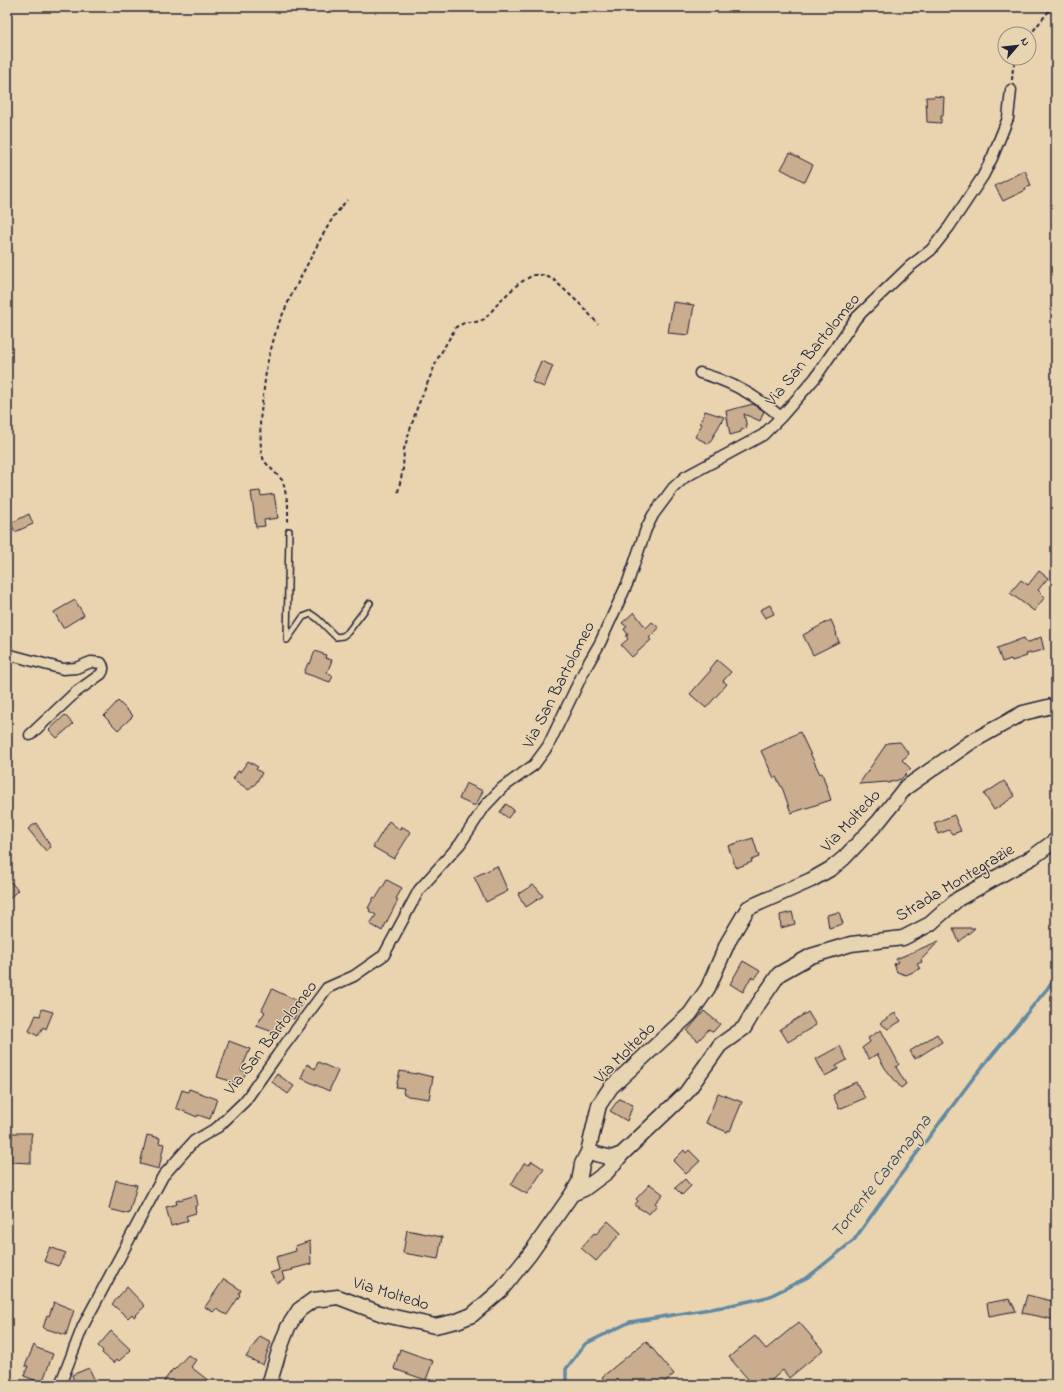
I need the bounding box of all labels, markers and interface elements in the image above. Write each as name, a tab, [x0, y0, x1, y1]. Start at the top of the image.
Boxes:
north arrow	[997, 26, 1037, 66]
text: N	[1016, 35, 1034, 49]
street label: Via San Bartolomeo	[759, 288, 867, 413]
street label: Via San Bartolomeo	[516, 617, 602, 754]
street label: Via Moltedo	[814, 784, 887, 859]
street label: Strada Montegrazie	[891, 837, 1021, 930]
street label: Via San Bartolomeo	[218, 975, 324, 1101]
street label: Via Moltedo	[588, 1016, 662, 1090]
water label: Torrente Caramagna	[825, 1109, 939, 1244]
street label: Via Moltedo	[349, 1270, 432, 1317]

